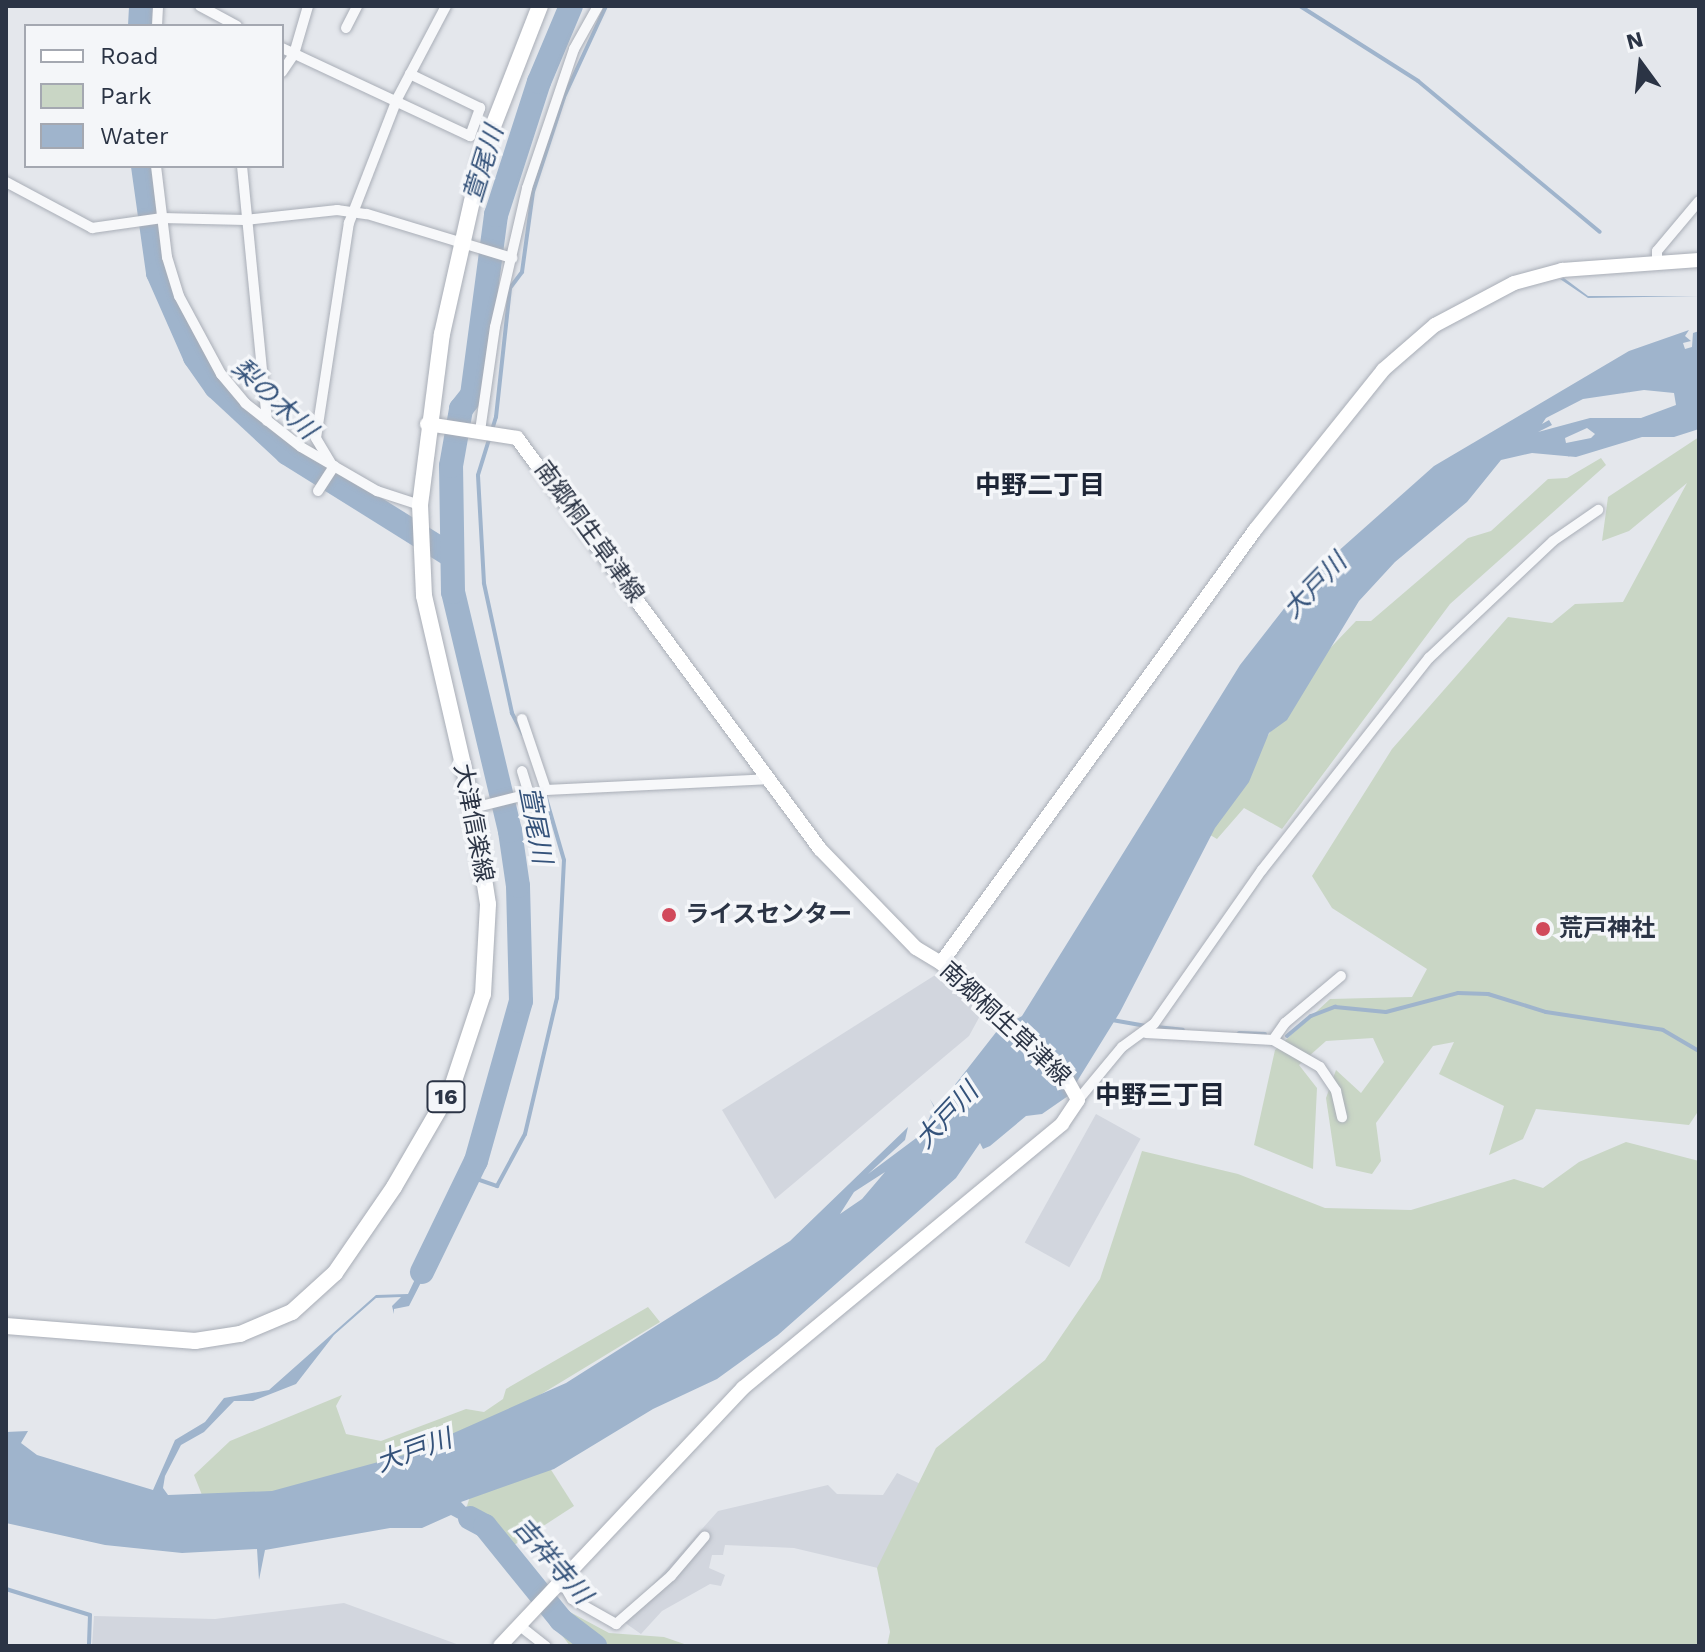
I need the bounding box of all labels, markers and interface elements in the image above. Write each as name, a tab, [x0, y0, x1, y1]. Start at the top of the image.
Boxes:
legend	[24, 24, 284, 168]
north arrow	[1601, 24, 1681, 104]
text: N	[1624, 26, 1646, 55]
text: Road	[100, 42, 159, 70]
text: Park	[100, 82, 152, 110]
text: Water	[100, 122, 169, 150]
water label: 萱尾川	[458, 122, 510, 206]
water label: 梨の木川	[225, 352, 323, 446]
street label: 南郷桐生草津線	[528, 456, 650, 608]
district label: 中野二丁目	[975, 470, 1105, 502]
water label: 大戸川	[1277, 547, 1353, 625]
street label: 大津信楽線	[447, 761, 499, 885]
water label: 萱尾川	[512, 784, 558, 866]
place label: ライスセンター	[685, 901, 853, 929]
marker: ライスセンター	[660, 906, 678, 924]
place label: 荒戸神社	[1559, 915, 1655, 943]
marker: 荒戸神社	[1534, 920, 1552, 938]
street label: 南郷桐生草津線	[934, 956, 1076, 1092]
water label: 大戸川	[909, 1077, 985, 1155]
road number: 16	[426, 1079, 466, 1115]
district label: 中野三丁目	[1095, 1080, 1225, 1112]
water label: 大戸川	[372, 1423, 456, 1479]
water label: 吉祥寺川	[506, 1512, 598, 1610]

